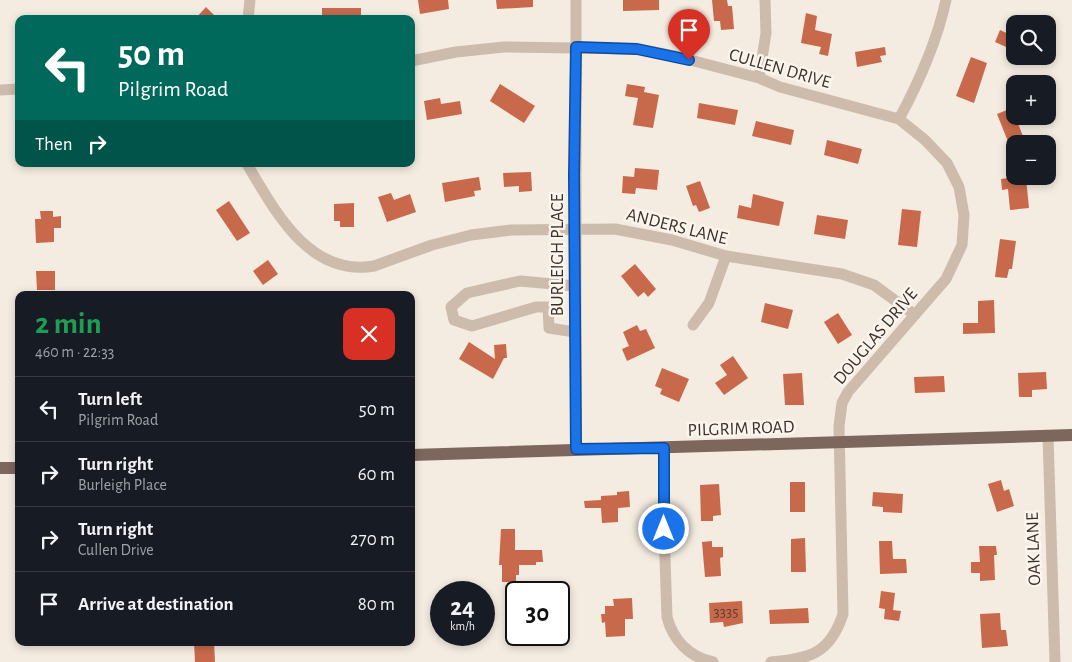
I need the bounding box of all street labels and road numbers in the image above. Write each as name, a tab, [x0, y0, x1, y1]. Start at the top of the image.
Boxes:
street label: CULLEN DRIVE	[727, 46, 833, 92]
street label: BURLEIGH PLACE	[549, 193, 567, 316]
street label: ANDERS LANE	[624, 206, 729, 248]
street label: DOUGLAS DRIVE	[830, 285, 921, 388]
street label: PILGRIM ROAD	[687, 418, 795, 440]
street label: OAK LANE	[1024, 512, 1044, 586]

